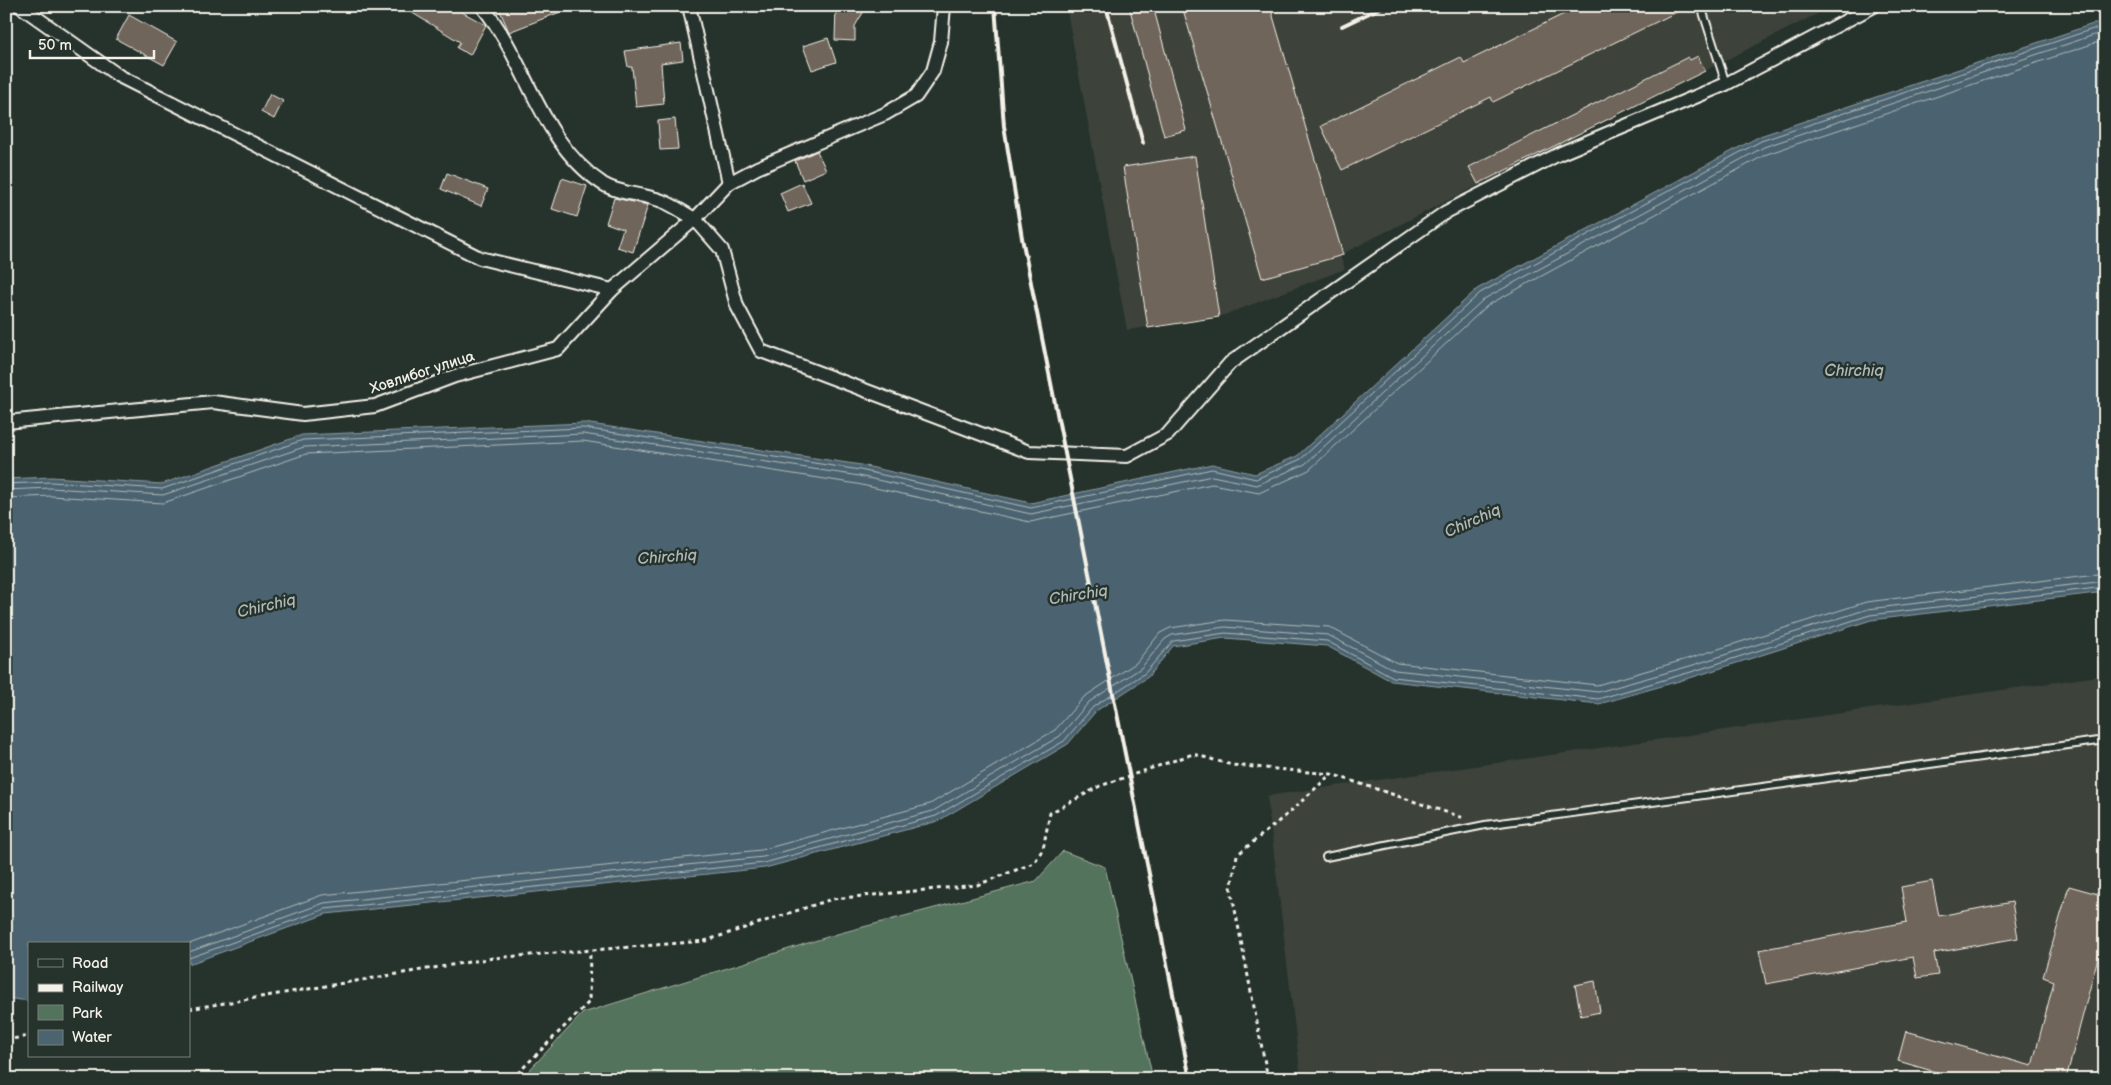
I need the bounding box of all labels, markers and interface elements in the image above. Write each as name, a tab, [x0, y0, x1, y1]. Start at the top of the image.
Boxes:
scale bar	[30, 28, 154, 60]
text: 50 m	[38, 36, 72, 55]
street label: Ховлибог улица	[367, 347, 477, 398]
water label: Chirchiq	[1824, 362, 1884, 381]
water label: Chirchiq	[1442, 500, 1504, 542]
water label: Chirchiq	[637, 546, 698, 569]
water label: Chirchiq	[1047, 581, 1110, 610]
water label: Chirchiq	[235, 590, 298, 622]
legend	[28, 942, 190, 1058]
text: Road	[72, 954, 108, 973]
text: Railway	[72, 978, 123, 997]
text: Park	[72, 1004, 103, 1023]
text: Water	[72, 1028, 112, 1047]

